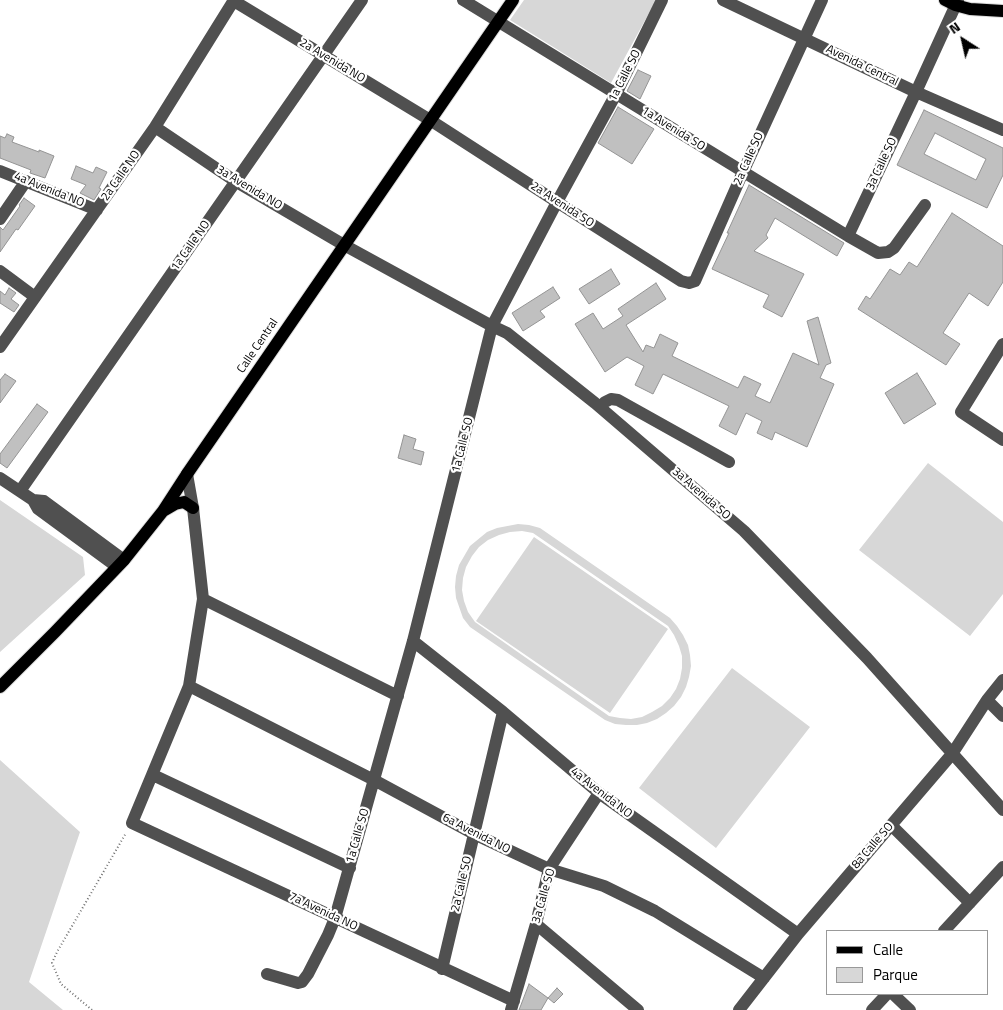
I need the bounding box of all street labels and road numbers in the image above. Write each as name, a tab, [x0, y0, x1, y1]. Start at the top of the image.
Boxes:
street label: 2a Avenida NO	[297, 36, 367, 86]
street label: Avenida Central	[823, 42, 901, 90]
street label: 1a Calle SO	[606, 48, 644, 104]
street label: 1a Avenida SO	[638, 104, 708, 154]
street label: 2a Calle SO	[731, 130, 767, 188]
street label: 3a Calle SO	[864, 135, 900, 193]
street label: 2a Calle NO	[98, 148, 144, 204]
street label: 3a Avenida NO	[214, 163, 284, 213]
street label: 4a Avenida NO	[12, 169, 86, 211]
street label: 2a Avenida SO	[528, 179, 596, 231]
street label: 1a Calle NO	[168, 218, 214, 274]
street label: Calle Central	[234, 316, 282, 376]
street label: 1a Calle SO	[449, 416, 477, 474]
street label: 3a Avenida SO	[669, 465, 733, 523]
street label: 4a Avenida NO	[567, 765, 635, 821]
street label: 1a Calle SO	[343, 807, 373, 865]
street label: 6a Avenida NO	[440, 811, 512, 857]
street label: 8a Calle SO	[849, 820, 897, 872]
street label: 2a Calle SO	[449, 855, 475, 913]
street label: 3a Calle SO	[529, 867, 559, 925]
street label: 7a Avenida NO	[286, 890, 360, 934]

